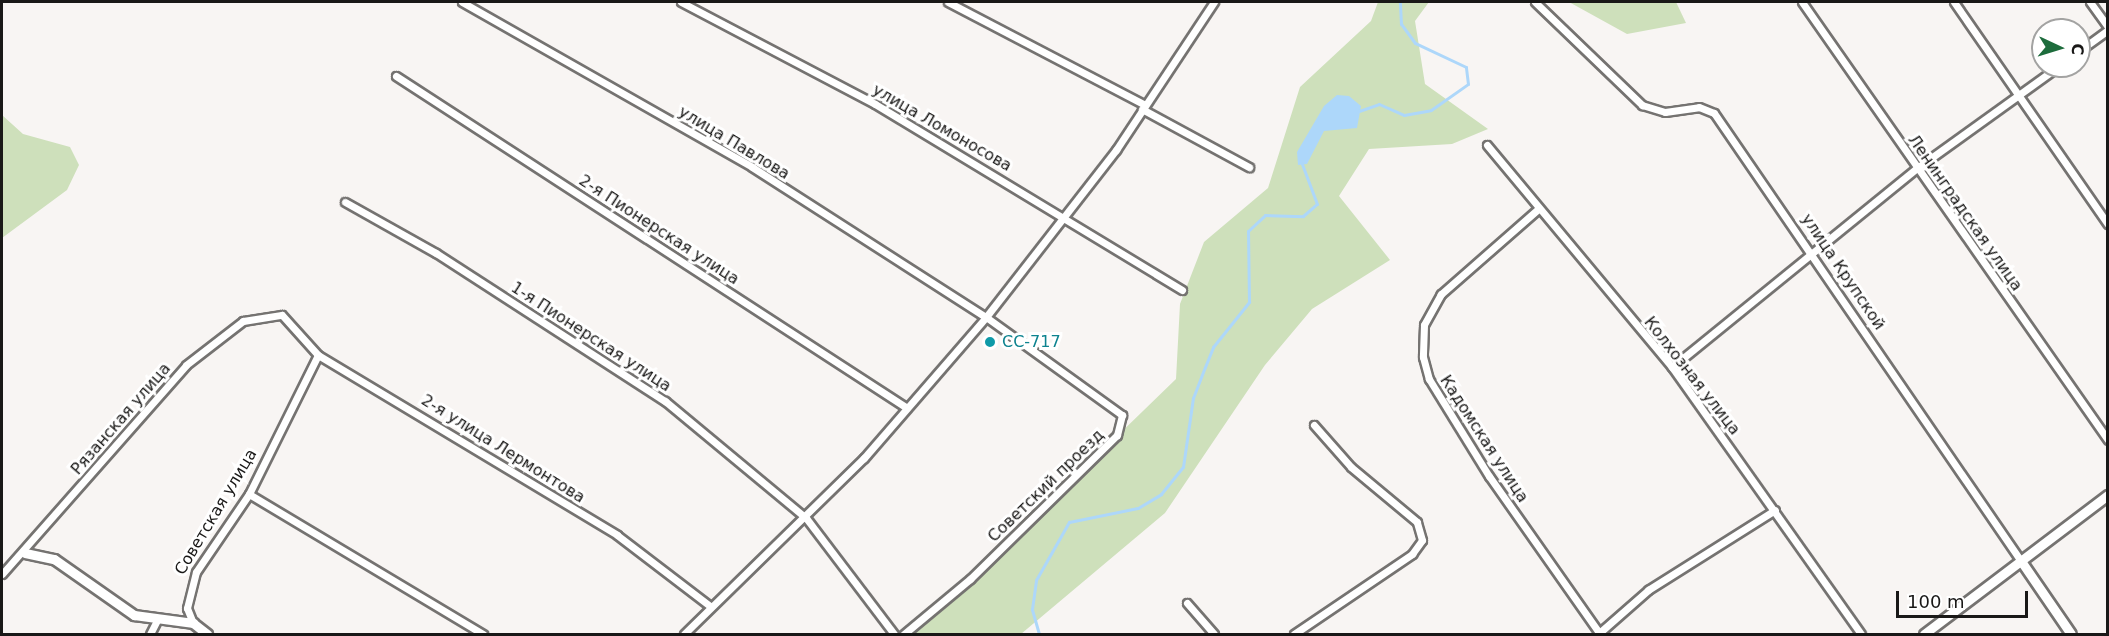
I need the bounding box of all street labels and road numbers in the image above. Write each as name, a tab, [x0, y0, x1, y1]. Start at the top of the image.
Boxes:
street label: улица Ломоносова	[869, 80, 1015, 176]
street label: улица Павлова	[675, 102, 793, 184]
street label: Ленинградская улица	[1904, 131, 2026, 295]
street label: 2-я Пионерская улица	[575, 171, 743, 289]
street label: улица Крупской	[1797, 210, 1889, 334]
street label: 1-я Пионерская улица	[507, 278, 675, 396]
street label: Колхозная улица	[1640, 313, 1744, 439]
street label: Рязанская улица	[67, 359, 175, 479]
street label: Кадомская улица	[1436, 372, 1532, 506]
street label: 2-я улица Лермонтова	[418, 391, 588, 507]
street label: Советский проезд	[984, 426, 1108, 546]
street label: Советская улица	[171, 446, 261, 578]

